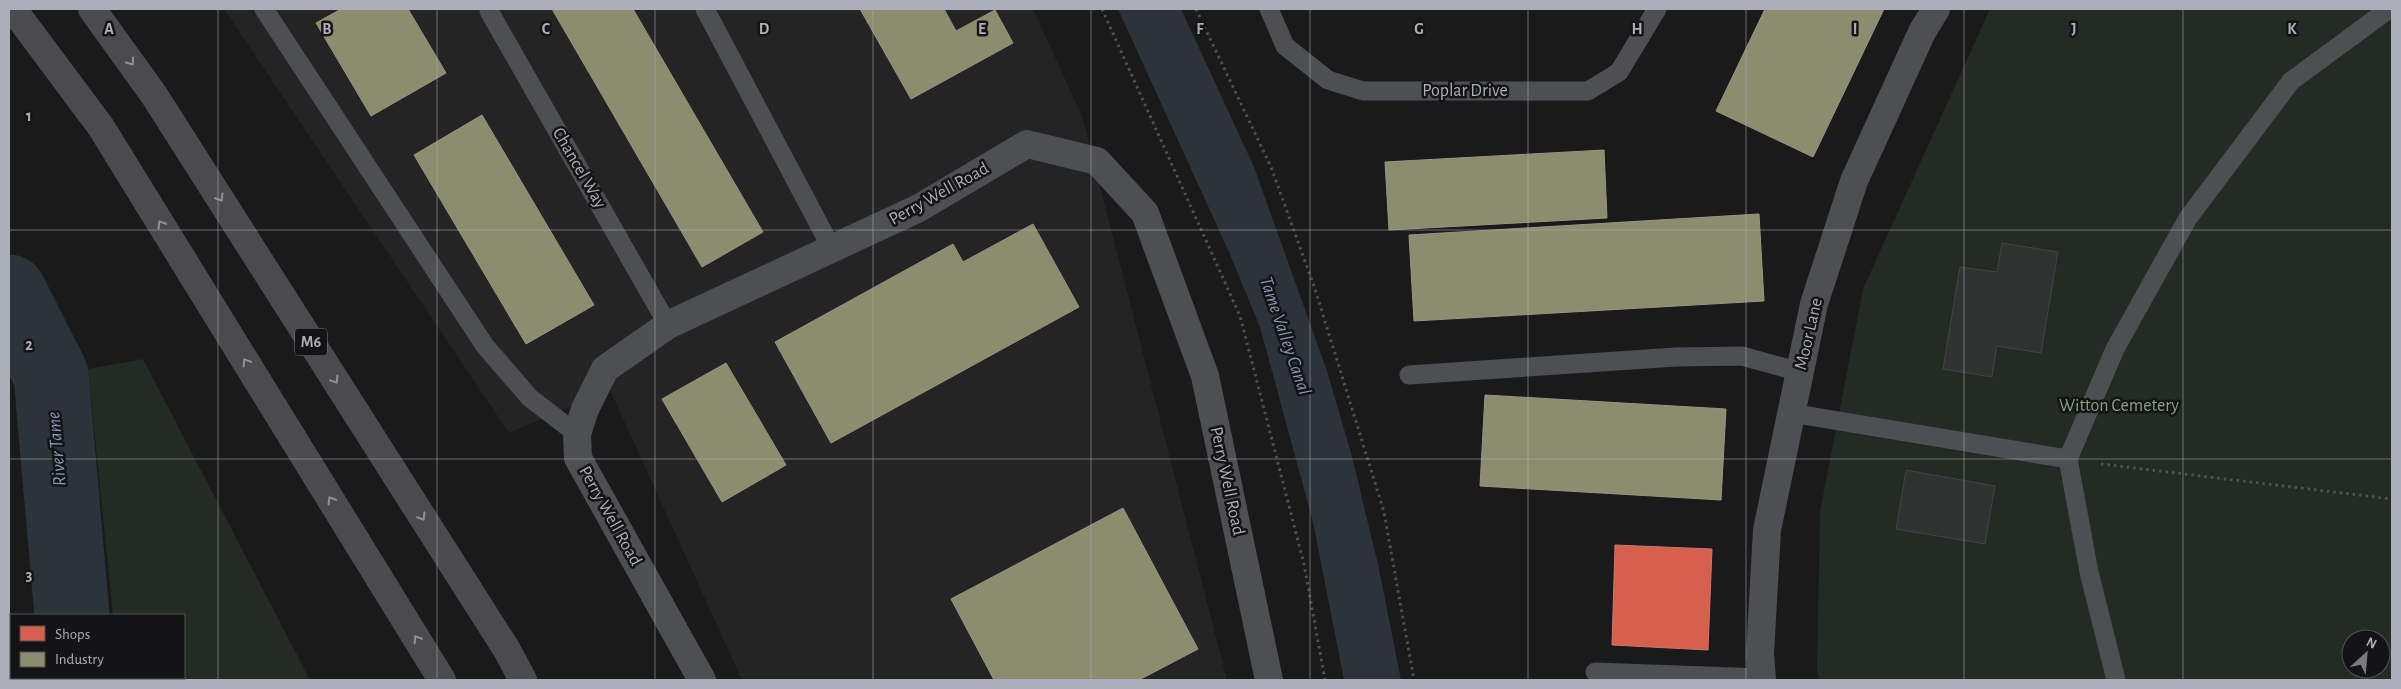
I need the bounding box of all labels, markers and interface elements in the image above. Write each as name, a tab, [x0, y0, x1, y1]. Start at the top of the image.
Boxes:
text: A	[104, 21, 114, 37]
text: B	[322, 21, 332, 37]
text: C	[542, 21, 551, 37]
text: D	[759, 21, 770, 37]
text: E	[978, 21, 986, 37]
text: F	[1196, 21, 1204, 37]
text: G	[1414, 21, 1424, 37]
text: H	[1631, 21, 1643, 37]
text: I	[1853, 21, 1857, 37]
text: J	[2071, 21, 2077, 37]
text: K	[2287, 21, 2297, 37]
one-way arrow	[125, 56, 133, 65]
street label: Poplar Drive	[1422, 82, 1508, 100]
text: 1	[26, 108, 32, 124]
street label: Chancel Way	[549, 125, 609, 212]
street label: Perry Well Road	[886, 159, 992, 229]
one-way arrow	[214, 192, 223, 202]
one-way arrow	[157, 220, 167, 229]
water label: Tame Valley Canal	[1256, 274, 1314, 398]
street label: Moor Lane	[1792, 296, 1826, 372]
road number: M6	[295, 328, 327, 356]
text: 2	[25, 337, 33, 353]
one-way arrow	[243, 358, 252, 368]
one-way arrow	[329, 374, 338, 383]
park label: Witton Cemetery	[2059, 397, 2179, 415]
water label: River Tame	[44, 411, 70, 487]
street label: Perry Well Road	[1207, 425, 1247, 537]
street label: Perry Well Road	[575, 463, 645, 569]
one-way arrow	[328, 497, 338, 506]
one-way arrow	[416, 511, 425, 520]
text: 3	[26, 567, 33, 583]
legend	[10, 614, 185, 679]
text: Shops	[55, 627, 90, 642]
north arrow	[2341, 629, 2391, 679]
one-way arrow	[413, 635, 423, 644]
text: N	[2364, 635, 2379, 652]
text: Industry	[55, 652, 104, 667]

